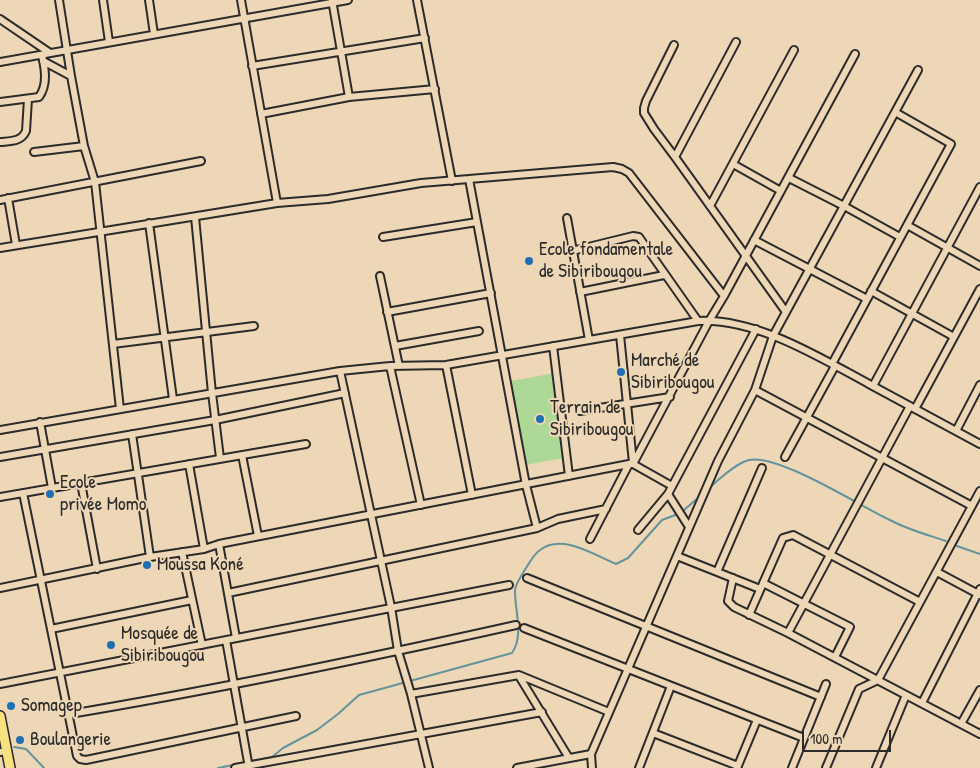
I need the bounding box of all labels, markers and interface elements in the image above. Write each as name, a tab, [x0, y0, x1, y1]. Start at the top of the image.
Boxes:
place label: Ecole fondamentale de Sibiribougou	[539, 239, 673, 283]
marker: Ecole fondamentale de Sibiribougou	[523, 255, 535, 267]
place label: Marché de Sibiribougou	[631, 350, 714, 394]
marker: Marché de Sibiribougou	[615, 366, 627, 378]
place label: Terrain de Sibiribougou	[550, 397, 633, 441]
marker: Terrain de Sibiribougou	[534, 413, 546, 425]
place label: Ecole privée Momo	[60, 472, 146, 516]
marker: Ecole privée Momo	[44, 488, 56, 500]
place label: Moussa Koné	[157, 554, 244, 576]
marker: Moussa Koné	[141, 559, 153, 571]
place label: Mosquée de Sibiribougou	[121, 623, 204, 667]
marker: Mosquée de Sibiribougou	[105, 639, 117, 651]
place label: Somagep	[21, 695, 82, 717]
marker: Somagep	[5, 700, 17, 712]
scale bar	[805, 720, 894, 752]
text: 100 m	[810, 728, 843, 749]
place label: Boulangerie	[30, 729, 111, 751]
marker: Boulangerie	[14, 734, 26, 746]

